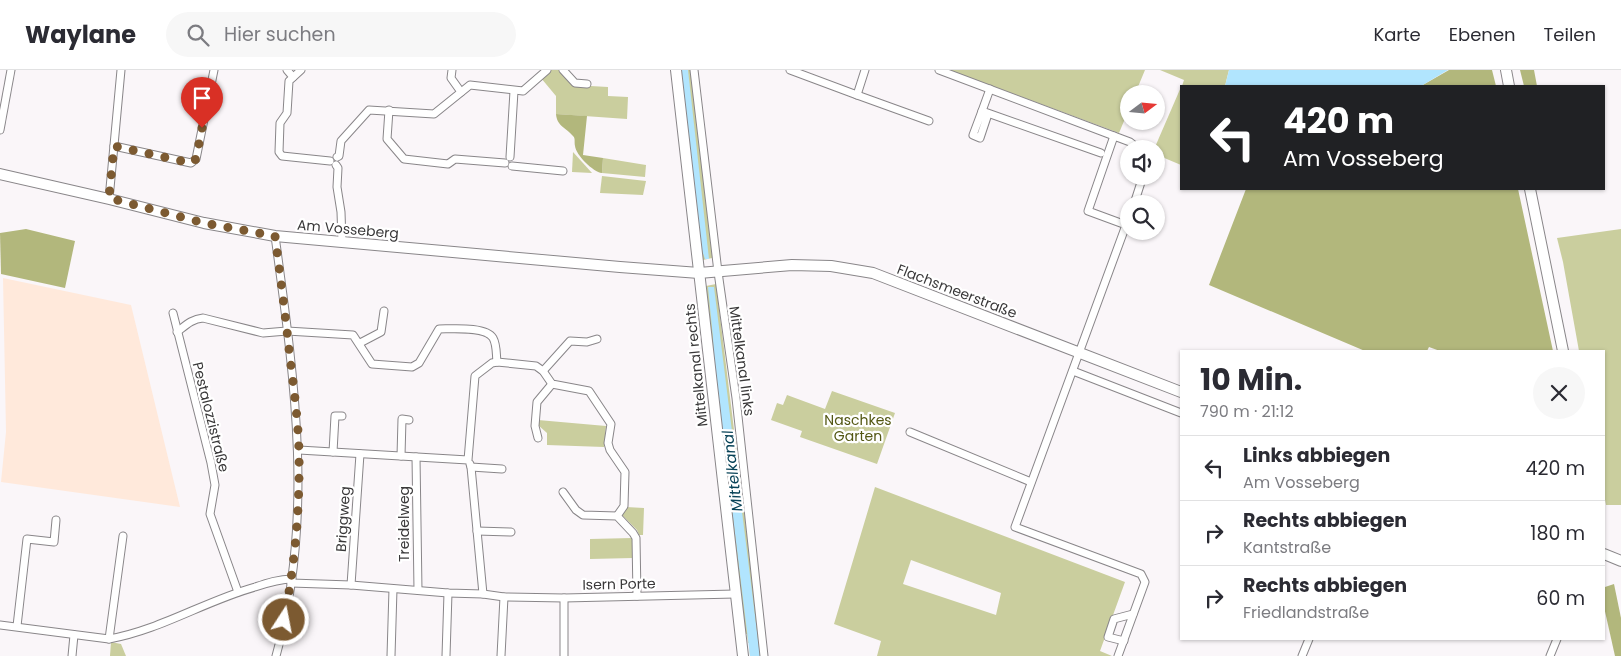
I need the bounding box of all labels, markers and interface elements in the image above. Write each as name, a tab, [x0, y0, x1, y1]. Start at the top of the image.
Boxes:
search box	[166, 12, 516, 57]
text: Waylane	[25, 18, 136, 51]
icon: search	[184, 21, 212, 49]
text: Hier suchen	[224, 21, 336, 48]
text: Karte	[1373, 22, 1421, 47]
text: Ebenen	[1449, 22, 1516, 47]
text: Teilen	[1544, 22, 1596, 47]
pin	[181, 77, 223, 128]
icon: arrive	[188, 84, 216, 112]
north arrow	[1120, 85, 1165, 130]
map controls	[1120, 85, 1165, 240]
text: 420 m	[1283, 96, 1394, 145]
icon: left	[1200, 105, 1265, 170]
button: sound	[1120, 140, 1165, 185]
text: Am Vosseberg	[1283, 143, 1444, 174]
button: search	[1120, 195, 1165, 240]
street label: Am Vosseberg	[296, 215, 400, 243]
street label: Flachsmeerstraße	[894, 259, 1020, 323]
street label: Mittelkanal rechts	[680, 302, 712, 428]
street label: Mittelkanal links	[724, 305, 760, 417]
text: 10 Min.	[1200, 358, 1302, 401]
street label: Pestalozzistraße	[188, 360, 234, 474]
button: close	[1533, 367, 1585, 419]
text: 790 m · 21:12	[1200, 400, 1294, 423]
park label: Naschkes Garten	[824, 410, 892, 446]
water label: Mittelkanal	[717, 429, 747, 513]
text: Links abbiegen	[1243, 442, 1390, 469]
icon: left	[1200, 454, 1228, 482]
text: 420 m	[1526, 455, 1585, 482]
text: Am Vosseberg	[1243, 471, 1360, 494]
street label: Briggweg	[331, 485, 355, 553]
street label: Treidelweg	[394, 486, 414, 562]
text: Rechts abbiegen	[1243, 507, 1407, 534]
icon: right	[1200, 519, 1228, 547]
text: 180 m	[1530, 520, 1585, 547]
text: Kantstraße	[1243, 536, 1331, 559]
text: Rechts abbiegen	[1243, 572, 1407, 599]
street label: Isern Porte	[582, 573, 656, 595]
icon: right	[1200, 584, 1228, 612]
text: 60 m	[1536, 585, 1585, 612]
position arrow	[257, 593, 309, 645]
text: Friedlandstraße	[1243, 601, 1369, 624]

